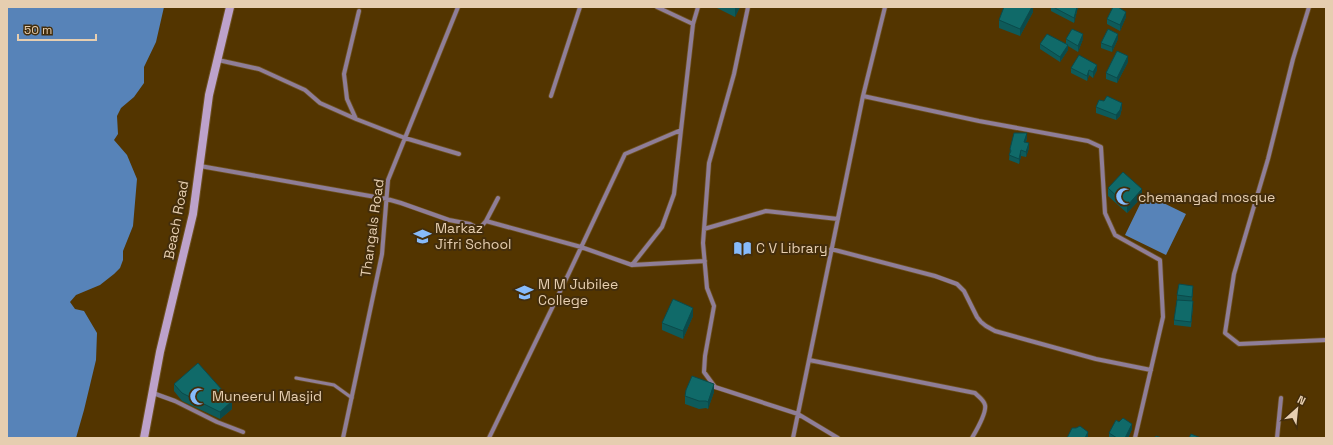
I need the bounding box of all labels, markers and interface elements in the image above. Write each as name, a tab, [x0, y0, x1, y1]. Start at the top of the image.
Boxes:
scale bar	[18, 16, 96, 42]
text: 50 m	[24, 22, 52, 38]
street label: Thangals Road	[356, 178, 388, 278]
street label: Beach Road	[160, 179, 192, 261]
mosque icon: chemangad mosque	[1115, 187, 1135, 207]
place label: chemangad mosque	[1138, 188, 1275, 206]
place label: Markaz Jifri School	[435, 219, 512, 253]
school or university icon: Markaz Jifri School	[412, 226, 432, 246]
library icon: C V Library	[733, 238, 753, 258]
place label: C V Library	[756, 239, 828, 257]
place label: M M Jubilee College	[538, 275, 618, 309]
school or university icon: M M Jubilee College	[515, 282, 535, 302]
mosque icon: Muneerul Masjid	[189, 386, 209, 406]
place label: Muneerul Masjid	[212, 387, 322, 405]
north arrow	[1277, 389, 1317, 429]
text: N	[1295, 392, 1308, 408]

